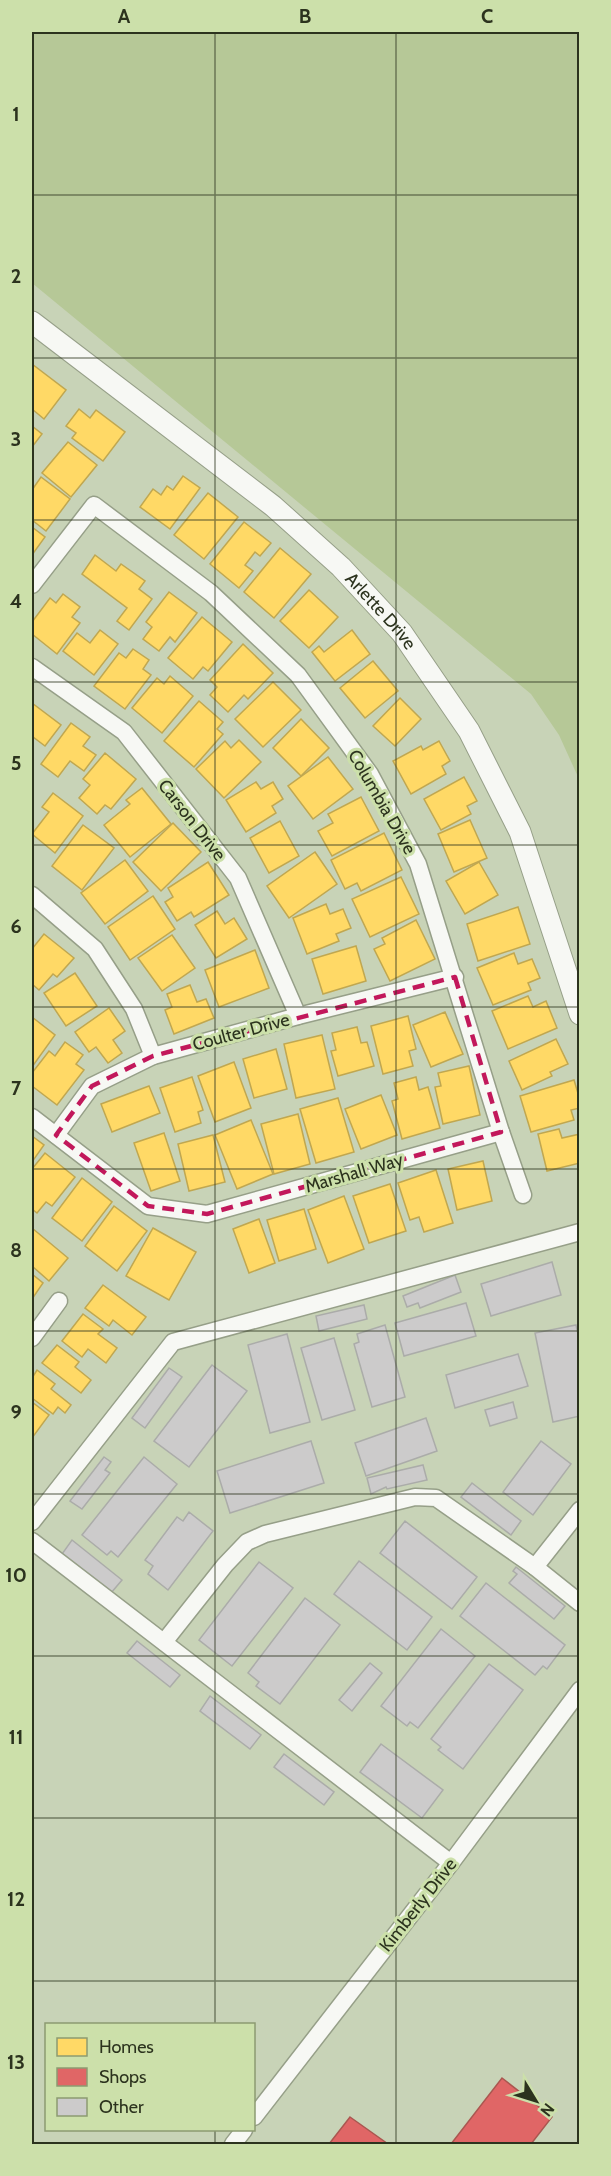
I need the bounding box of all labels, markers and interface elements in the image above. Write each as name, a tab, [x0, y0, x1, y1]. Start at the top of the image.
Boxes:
text: A	[118, 4, 131, 28]
text: B	[299, 4, 311, 28]
text: C	[481, 4, 493, 28]
text: 1	[12, 102, 20, 126]
text: 2	[11, 264, 21, 288]
text: 3	[11, 427, 21, 451]
street label: Arlette Drive	[341, 568, 421, 654]
text: 4	[10, 589, 22, 613]
street label: Columbia Drive	[343, 746, 421, 858]
text: 5	[11, 751, 21, 775]
street label: Carson Drive	[153, 775, 231, 865]
text: 6	[10, 914, 22, 938]
street label: Coulter Drive	[190, 1008, 292, 1056]
text: 7	[11, 1076, 22, 1100]
street label: Marshall Way	[302, 1149, 406, 1197]
text: 8	[10, 1238, 22, 1262]
text: 9	[10, 1400, 22, 1424]
text: 10	[5, 1563, 27, 1587]
text: 11	[9, 1725, 23, 1749]
street label: Kimberly Drive	[375, 1854, 461, 1956]
text: 12	[7, 1887, 25, 1911]
legend	[45, 2023, 255, 2131]
text: Homes	[99, 2036, 154, 2058]
text: 13	[7, 2050, 25, 2074]
text: Shops	[99, 2066, 147, 2088]
north arrow	[506, 2071, 566, 2131]
text: Other	[99, 2096, 144, 2118]
text: N	[536, 2100, 558, 2120]

